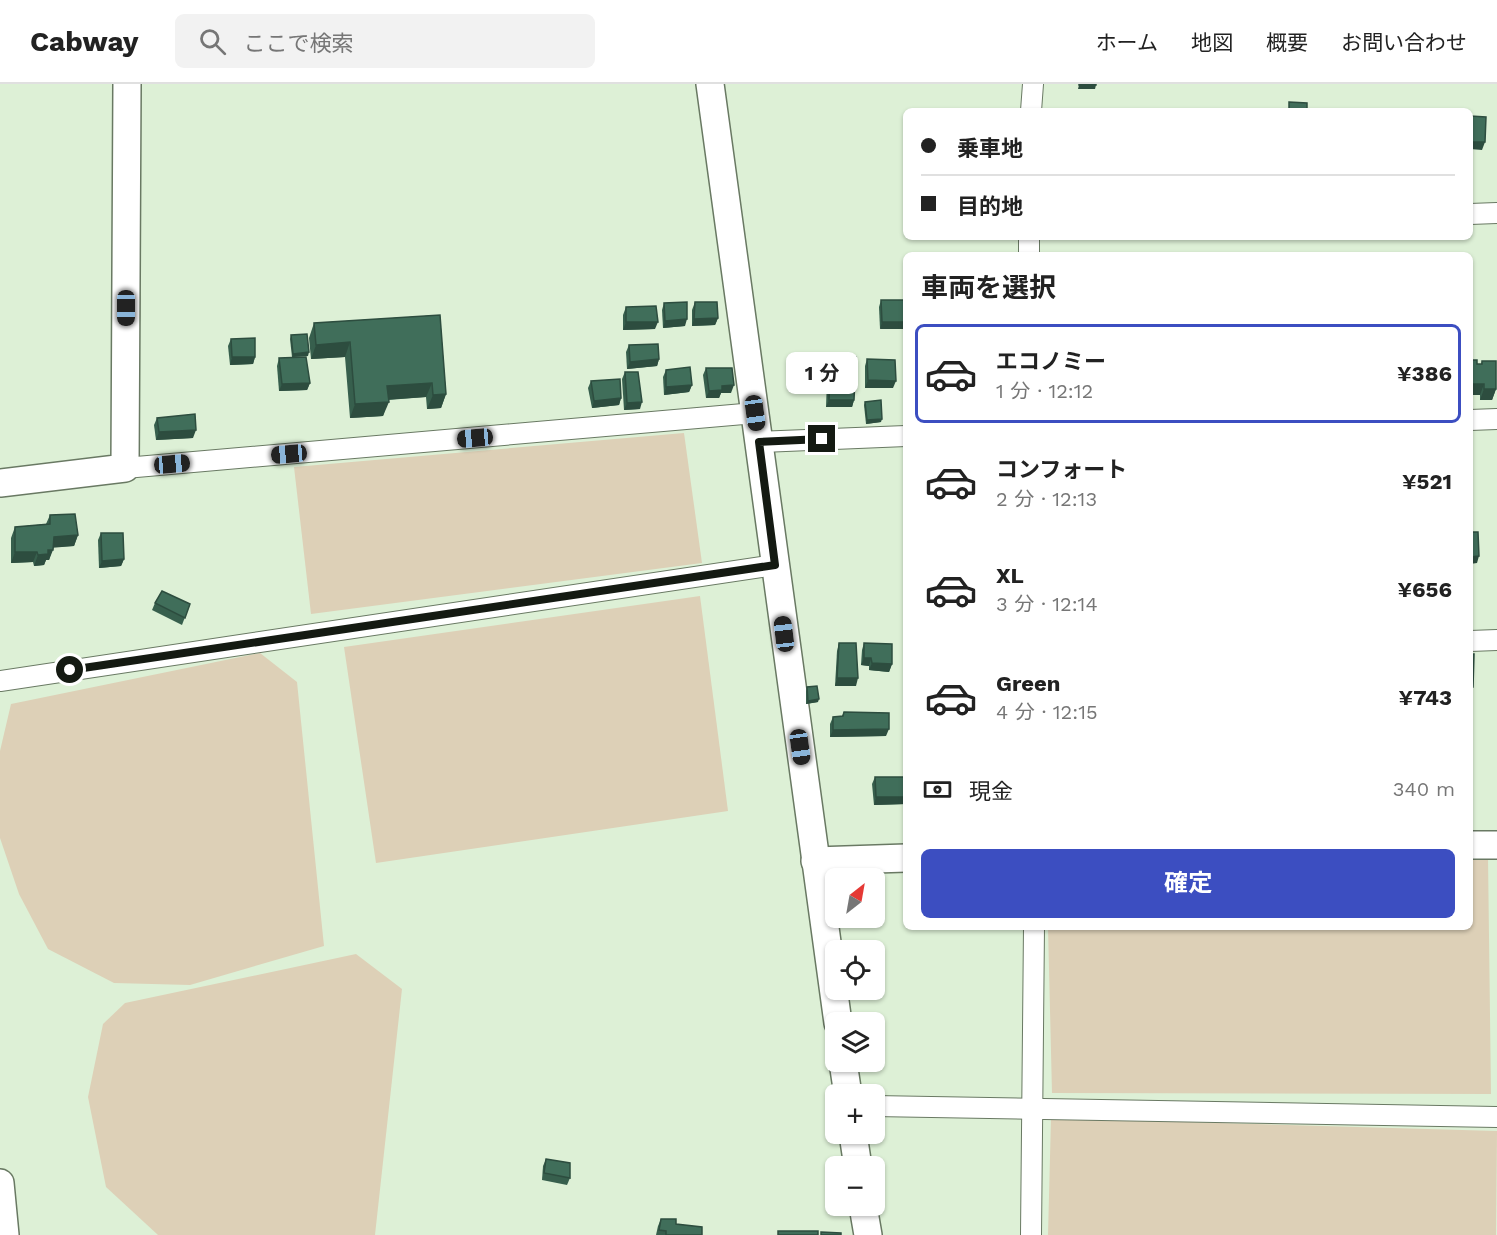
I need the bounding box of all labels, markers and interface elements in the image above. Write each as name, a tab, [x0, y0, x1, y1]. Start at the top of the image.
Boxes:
search box	[175, 14, 595, 68]
text: Cabway	[30, 25, 139, 58]
icon: search	[196, 25, 229, 58]
text: ホーム	[1096, 30, 1158, 55]
text: 地図	[1191, 30, 1233, 55]
text: 概要	[1266, 30, 1308, 55]
text: お問い合わせ	[1341, 30, 1467, 55]
text: ここで検索	[244, 31, 354, 56]
text: 乗車地	[957, 136, 1023, 161]
text: 目的地	[957, 194, 1023, 219]
text: 車両を選択	[921, 272, 1056, 304]
car	[117, 290, 135, 326]
icon: car	[924, 347, 978, 401]
text: エコノミー	[996, 349, 1106, 374]
callout: 1 分	[786, 352, 858, 394]
text: 1 分	[805, 361, 839, 385]
text: ¥386	[1397, 361, 1452, 386]
text: 1 分 · 12:12	[996, 379, 1093, 403]
car	[744, 394, 766, 432]
route end	[808, 425, 835, 452]
car	[456, 427, 494, 449]
car	[270, 443, 308, 465]
car	[153, 453, 191, 475]
icon: car	[924, 455, 978, 509]
text: コンフォート	[996, 457, 1127, 482]
text: ¥521	[1402, 469, 1452, 494]
text: 2 分 · 12:13	[996, 487, 1097, 511]
icon: car	[924, 563, 978, 617]
text: XL	[996, 563, 1024, 588]
text: ¥656	[1397, 577, 1452, 602]
text: 3 分 · 12:14	[996, 592, 1098, 616]
car	[773, 615, 795, 653]
route start	[56, 656, 83, 683]
icon: car	[924, 671, 978, 725]
text: Green	[996, 671, 1060, 696]
text: ¥743	[1399, 685, 1452, 710]
text: 4 分 · 12:15	[996, 700, 1098, 724]
car	[789, 728, 811, 766]
icon: cash	[921, 773, 954, 806]
text: 340 m	[1393, 777, 1455, 801]
text: 現金	[969, 779, 1013, 804]
button: 確定	[921, 849, 1455, 918]
north arrow	[825, 868, 885, 928]
map controls	[825, 868, 885, 1216]
button: locate	[825, 940, 885, 1000]
button: layers	[825, 1012, 885, 1072]
button: +	[825, 1084, 885, 1144]
button: −	[825, 1156, 885, 1216]

